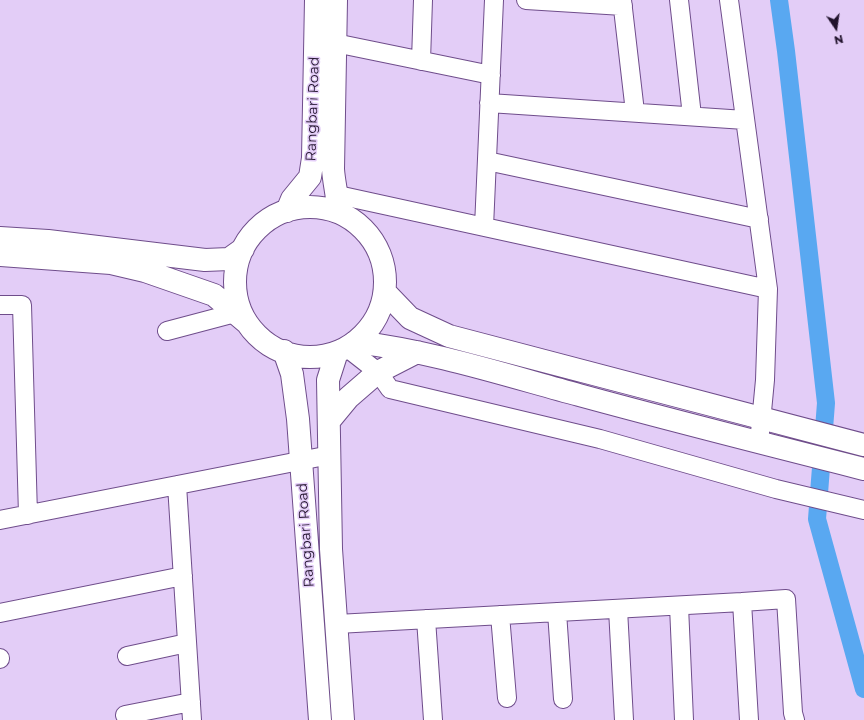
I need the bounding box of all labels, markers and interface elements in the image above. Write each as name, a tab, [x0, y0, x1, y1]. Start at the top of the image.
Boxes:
north arrow	[816, 8, 856, 48]
text: N	[833, 32, 845, 48]
street label: Rangbari Road	[303, 56, 323, 162]
street label: Rangbari Road	[294, 482, 318, 588]

